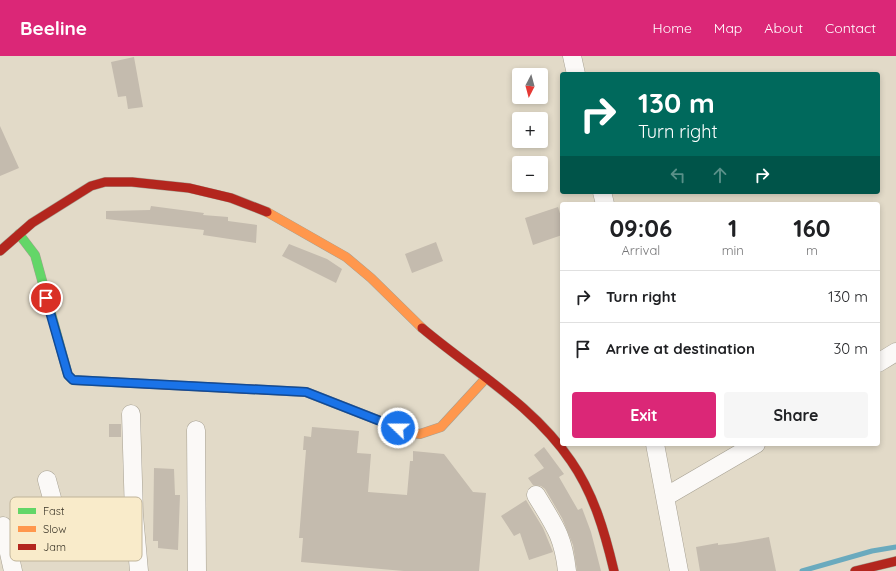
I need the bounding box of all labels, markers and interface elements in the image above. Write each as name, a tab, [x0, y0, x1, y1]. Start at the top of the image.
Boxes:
text: Beeline	[20, 16, 87, 40]
text: Home	[653, 19, 692, 37]
text: Map	[714, 19, 742, 37]
text: About	[764, 19, 803, 37]
text: Contact	[825, 19, 876, 37]
north arrow	[512, 68, 548, 104]
map controls	[512, 68, 548, 192]
text: 130 m	[638, 85, 715, 120]
icon: right	[572, 88, 624, 140]
button: +	[512, 112, 548, 148]
text: Turn right	[638, 120, 718, 143]
button: −	[512, 156, 548, 192]
icon: left	[667, 164, 689, 186]
icon: ahead	[709, 164, 731, 186]
icon: right	[751, 164, 773, 186]
text: 09:06	[609, 213, 672, 243]
text: 1	[728, 213, 737, 243]
text: 160	[793, 213, 831, 243]
text: Arrival	[621, 242, 660, 258]
text: min	[722, 242, 744, 258]
text: m	[806, 242, 818, 258]
pin	[29, 281, 63, 315]
icon: right	[572, 286, 594, 308]
icon: arrive	[35, 287, 57, 309]
text: Turn right	[606, 287, 677, 306]
text: 130 m	[828, 287, 868, 306]
icon: arrive	[572, 338, 594, 360]
text: Arrive at destination	[606, 339, 755, 358]
text: 30 m	[833, 339, 868, 358]
button: Exit	[572, 392, 716, 438]
button: Share	[724, 392, 868, 438]
position arrow	[377, 407, 419, 449]
legend	[10, 497, 142, 561]
text: Fast	[43, 504, 65, 518]
text: Slow	[43, 522, 67, 536]
text: Jam	[43, 540, 66, 554]

